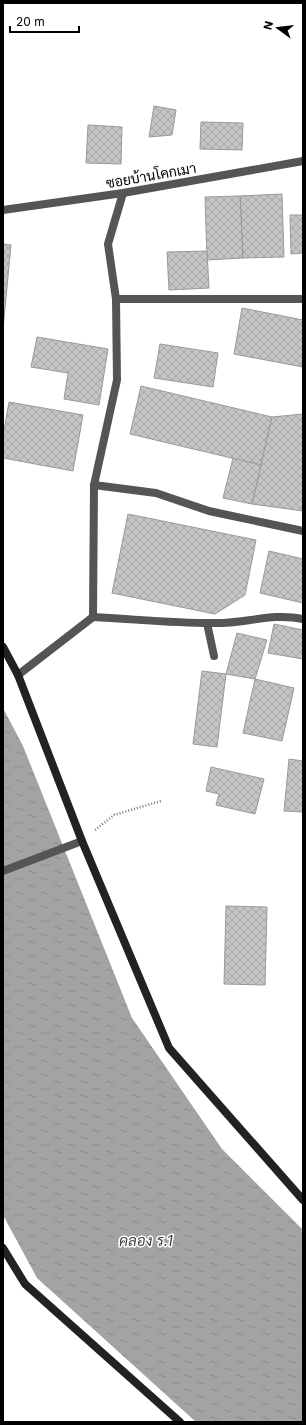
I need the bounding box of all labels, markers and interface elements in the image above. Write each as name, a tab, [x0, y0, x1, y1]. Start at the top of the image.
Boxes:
scale bar	[10, 8, 79, 34]
north arrow	[258, 8, 298, 48]
text: 20 m	[16, 14, 45, 29]
text: N	[260, 20, 276, 31]
street label: ซอยบ้านโคกเมา	[105, 159, 197, 191]
water label: คลอง ร.1	[119, 1231, 173, 1250]

